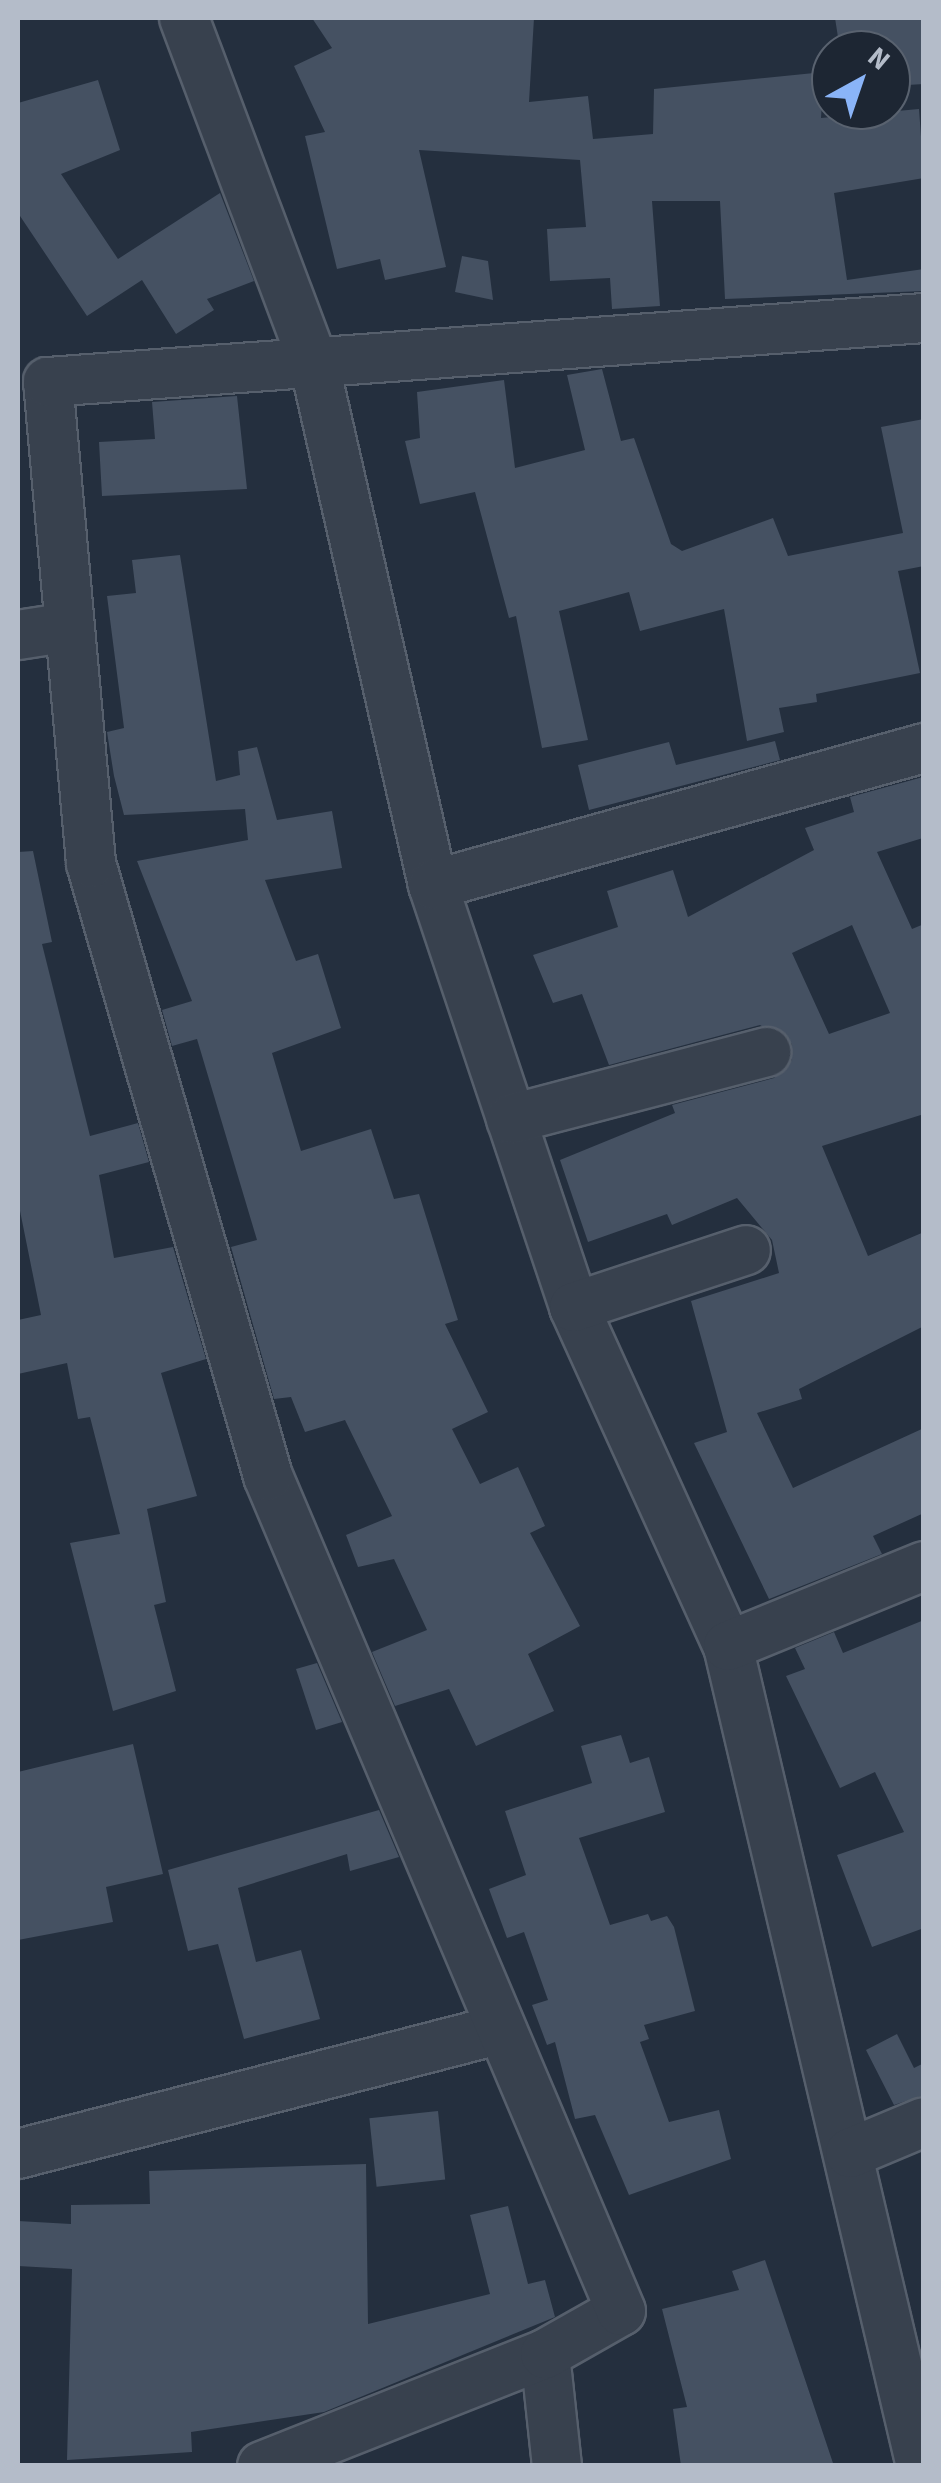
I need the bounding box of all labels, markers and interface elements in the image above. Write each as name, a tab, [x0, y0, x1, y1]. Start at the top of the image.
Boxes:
north arrow	[811, 30, 911, 130]
text: N	[859, 37, 899, 80]

